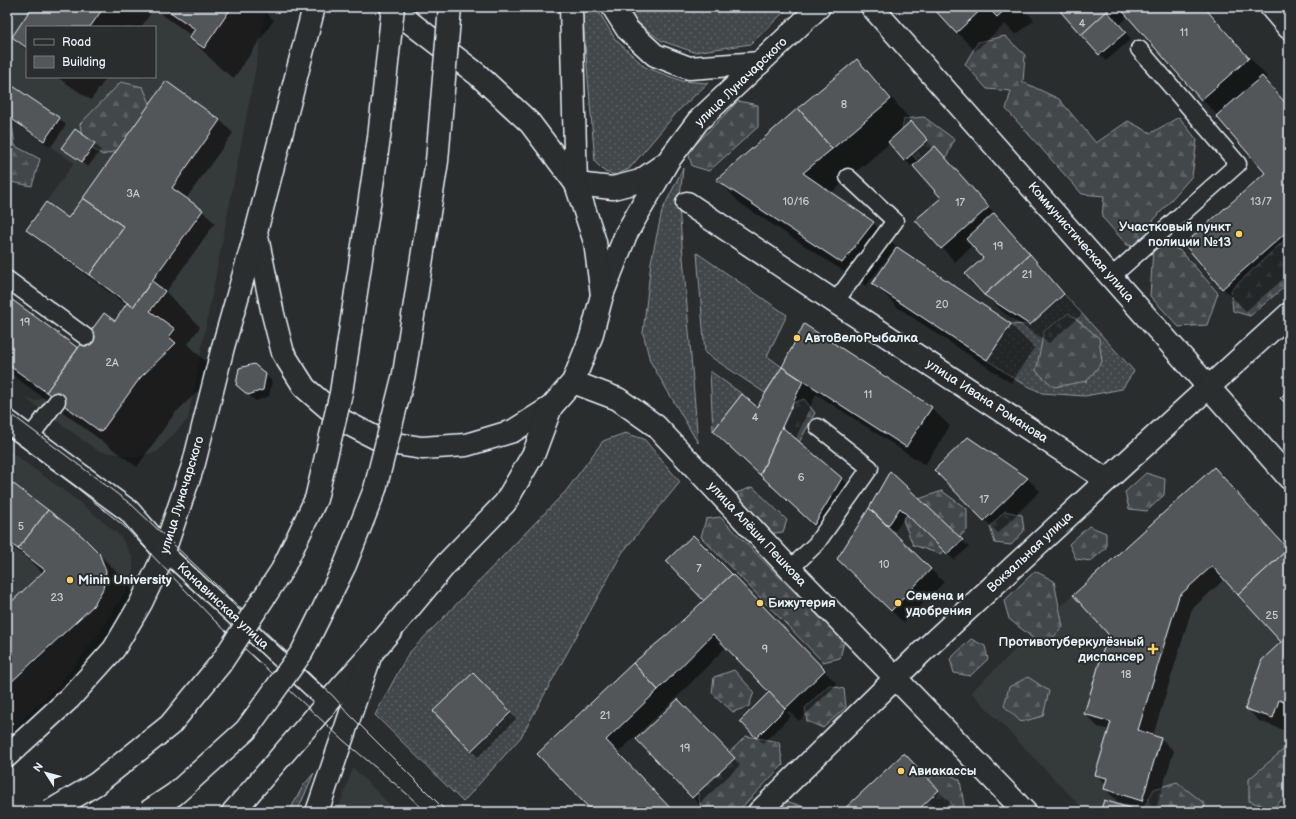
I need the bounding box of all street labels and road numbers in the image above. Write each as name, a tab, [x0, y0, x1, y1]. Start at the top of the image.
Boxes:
street label: улица Луначарского	[692, 34, 791, 130]
street label: Коммунистическая улица	[1024, 179, 1138, 306]
street label: улица Ивана Романова	[923, 356, 1051, 447]
street label: улица Луначарского	[157, 434, 208, 556]
street label: улица Алёши Пешкова	[704, 478, 810, 590]
street label: Вокзальная улица	[984, 508, 1076, 596]
street label: Канавинская улица	[174, 559, 273, 653]

